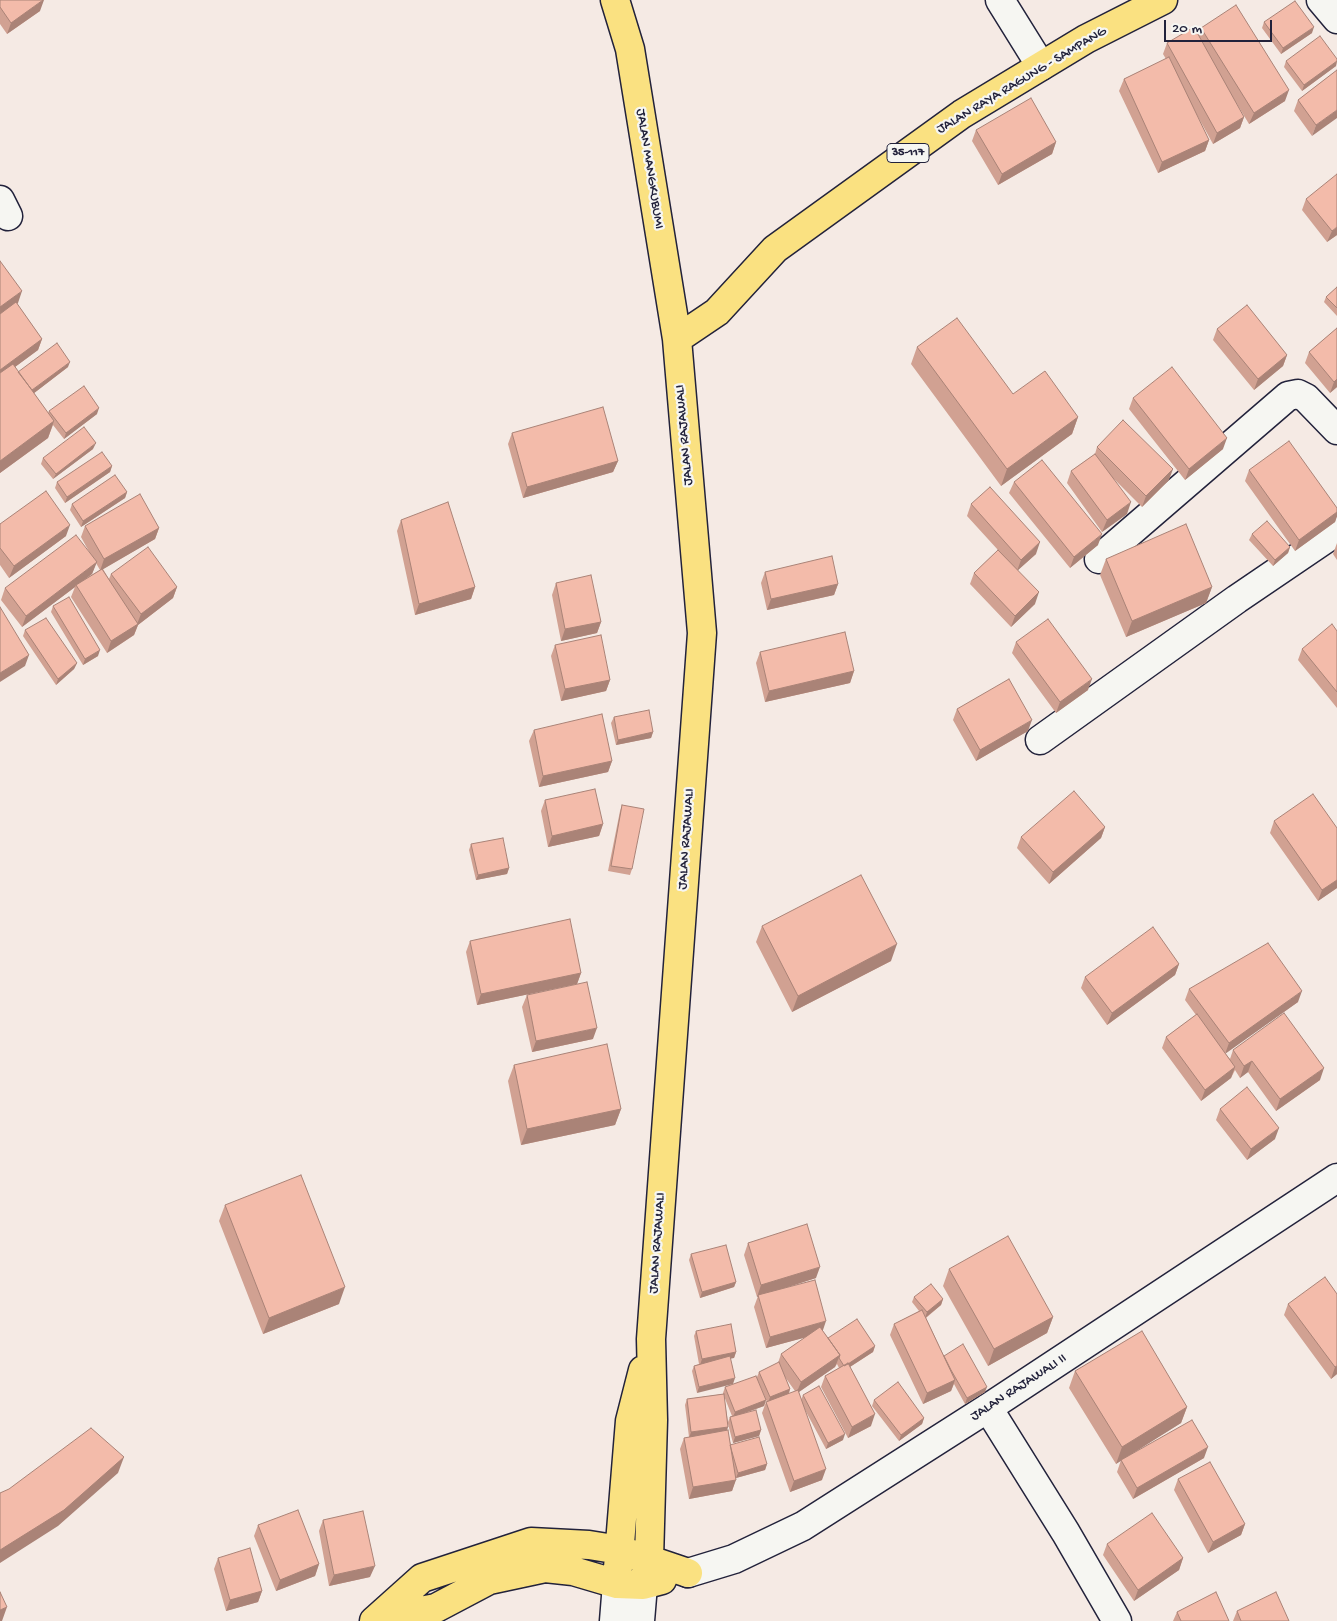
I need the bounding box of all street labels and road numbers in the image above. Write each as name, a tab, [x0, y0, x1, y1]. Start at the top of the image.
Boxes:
street label: JALAN RAYA RAGUNG - SAMPANG	[934, 24, 1110, 138]
street label: JALAN MANGKUBUMI	[631, 108, 667, 230]
road number: 35-117	[887, 144, 929, 162]
street label: JALAN RAJAWALI	[672, 384, 698, 486]
street label: JALAN RAJAWALI	[675, 788, 699, 890]
street label: JALAN RAJAWALI	[646, 1192, 670, 1294]
street label: JALAN RAJAWALI II	[968, 1351, 1070, 1425]

